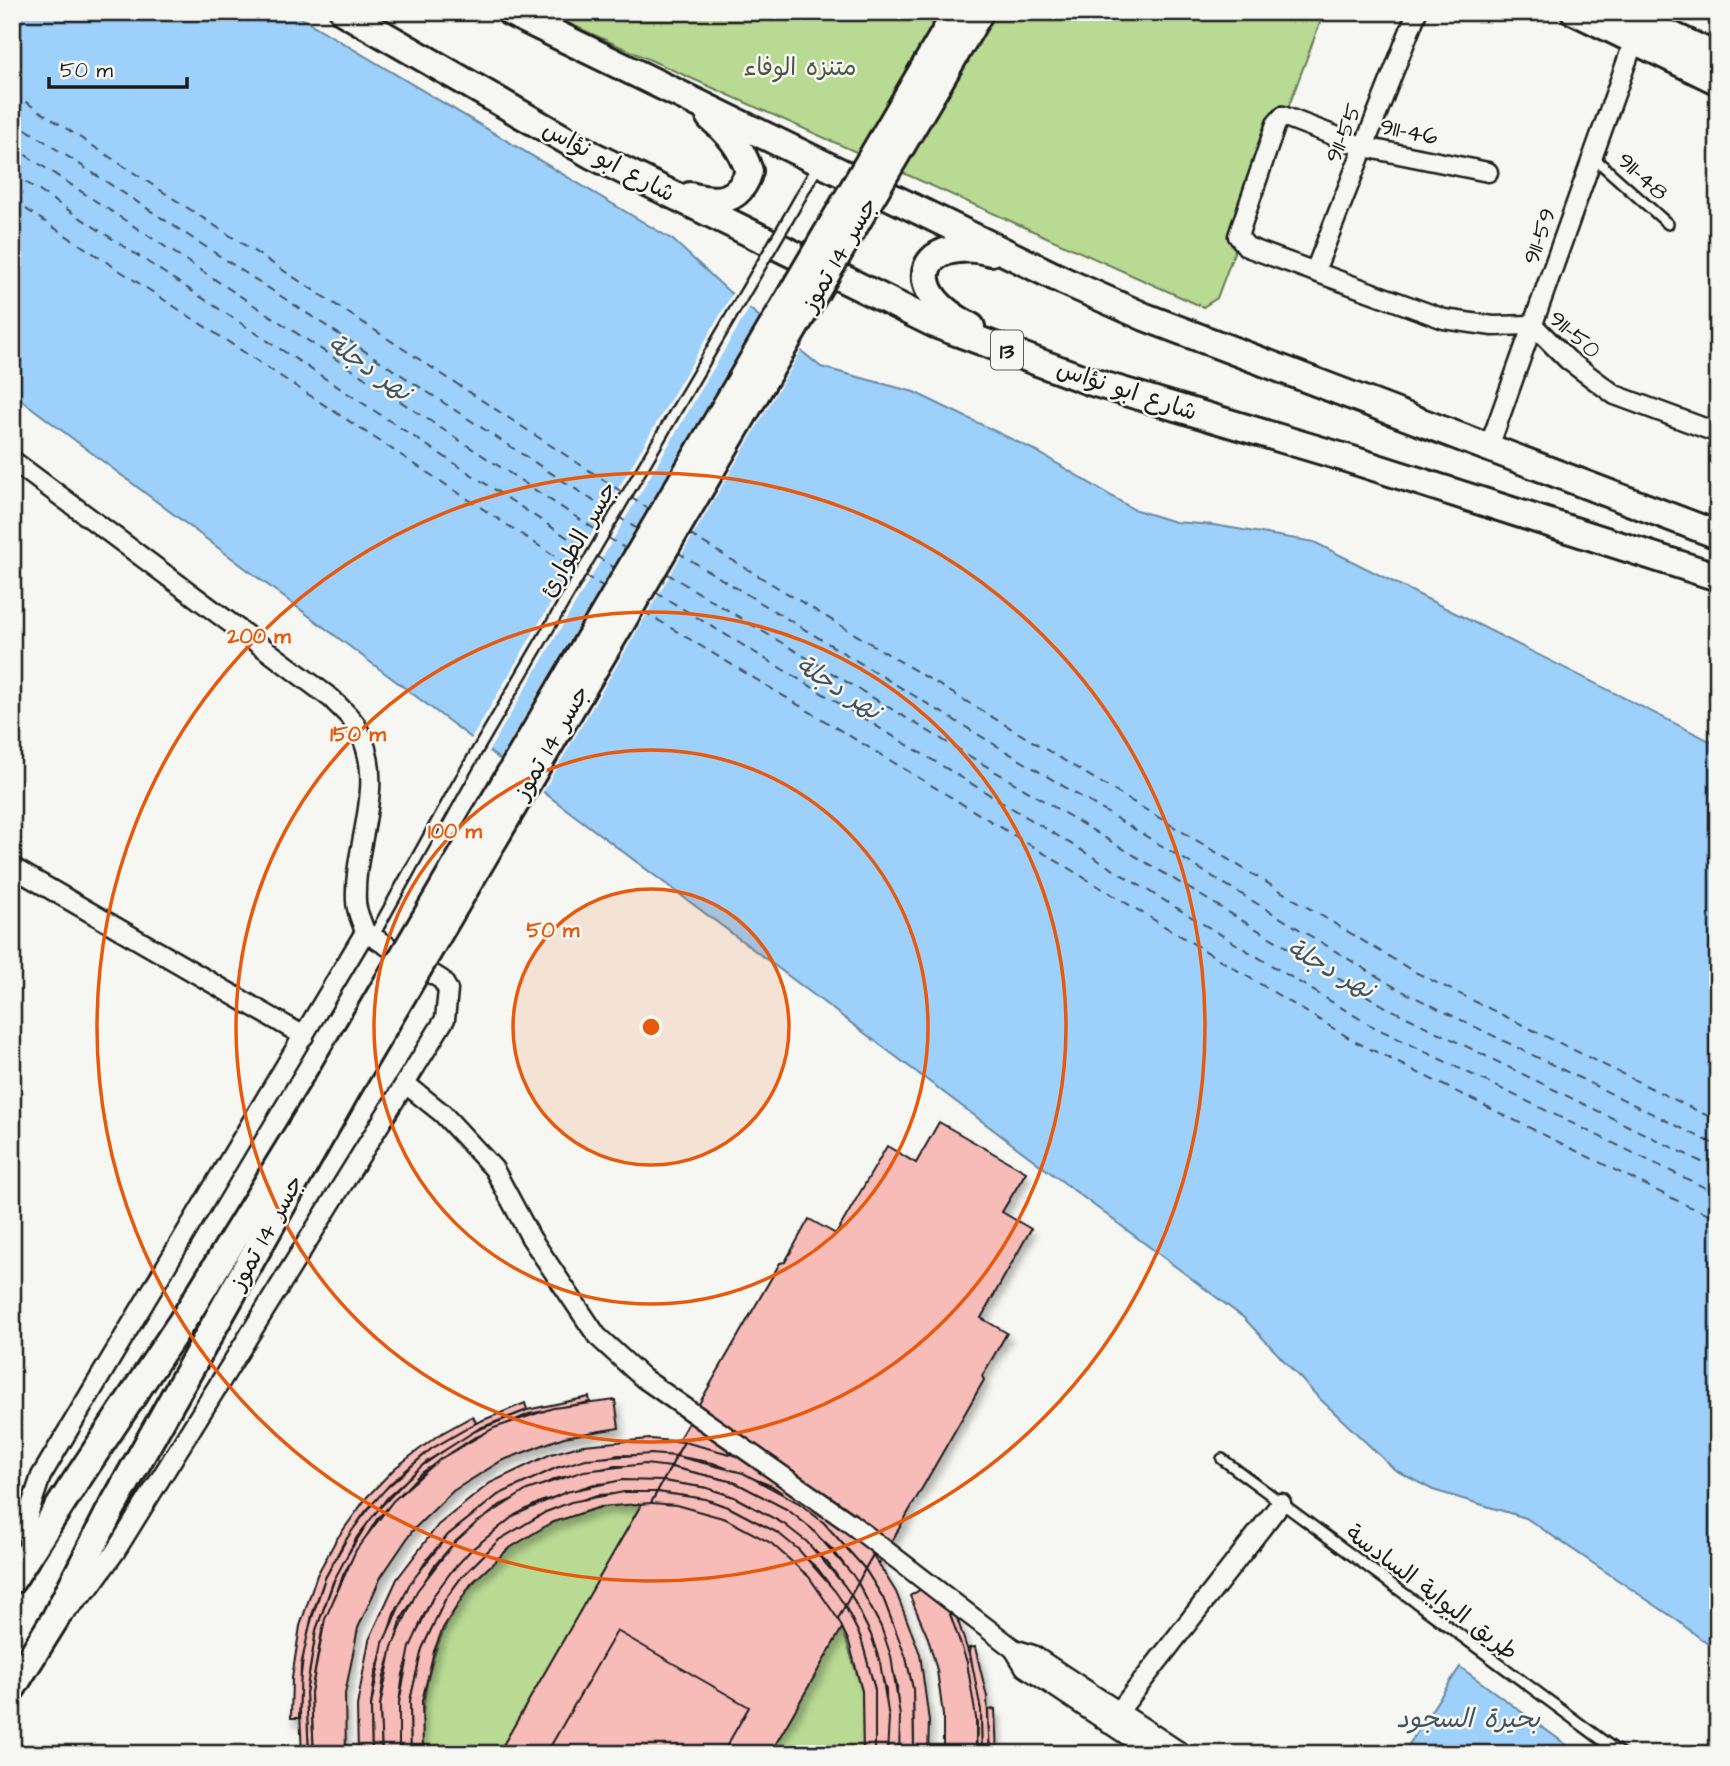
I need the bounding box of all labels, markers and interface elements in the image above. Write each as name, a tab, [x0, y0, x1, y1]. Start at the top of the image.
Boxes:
scale bar	[49, 46, 187, 90]
park label: متنزه الوفاء	[744, 51, 856, 85]
text: 50 m	[60, 56, 114, 85]
street label: 911-55	[1317, 99, 1371, 168]
street label: 911-46	[1377, 110, 1441, 154]
street label: شارع ابو نؤاس	[536, 113, 681, 211]
street label: 911-48	[1609, 144, 1676, 209]
street label: جسر 14 تموز	[792, 191, 886, 320]
street label: 911-59	[1514, 203, 1565, 269]
street label: 911-50	[1541, 302, 1608, 367]
water label: نهر دجلة	[320, 326, 421, 412]
road number: 13	[991, 330, 1023, 370]
street label: شارع ابو نؤاس	[1052, 352, 1201, 430]
street label: جسر الطوارئ	[532, 475, 626, 604]
text: 200 m	[226, 622, 291, 651]
water label: نهر دجلة	[789, 647, 891, 730]
street label: جسر 14 تموز	[504, 679, 598, 808]
text: 150 m	[330, 720, 386, 749]
text: 100 m	[428, 817, 483, 846]
text: 50 m	[527, 916, 580, 945]
water label: نهر دجلة	[1280, 930, 1383, 1009]
centre of rings	[639, 1015, 663, 1039]
street label: جسر 14 تموز	[220, 1169, 312, 1298]
street label: طريق البوابة السادسة	[1338, 1517, 1525, 1669]
water label: بحيرة السجود	[1396, 1701, 1541, 1737]

